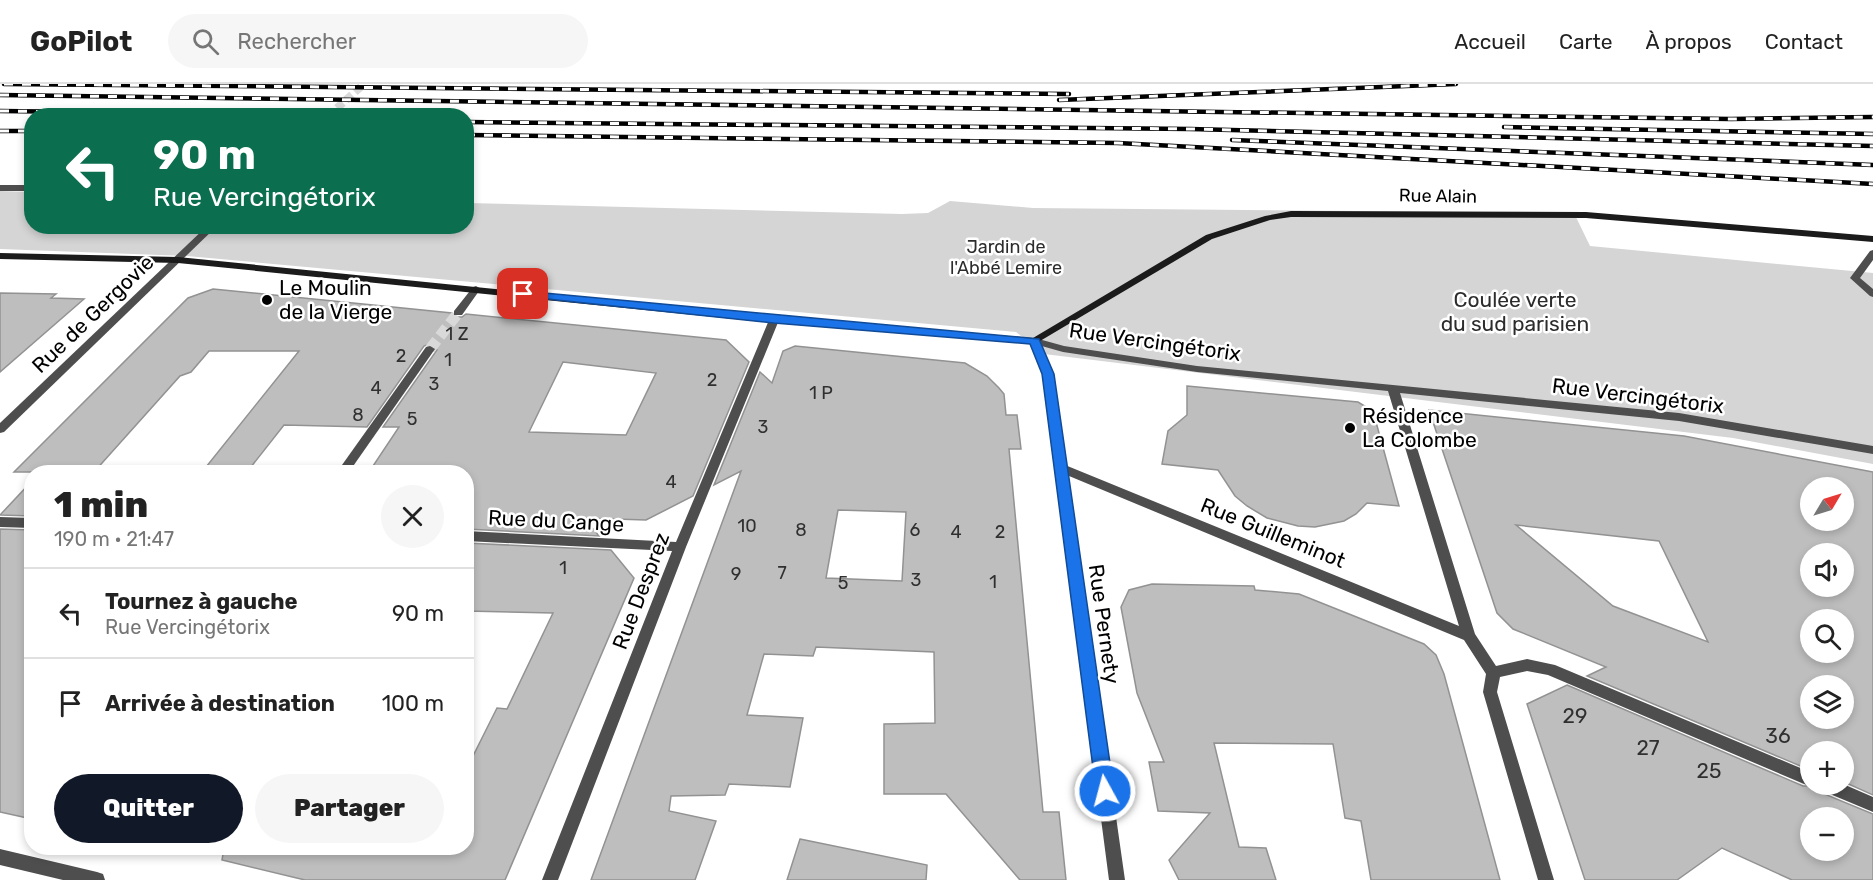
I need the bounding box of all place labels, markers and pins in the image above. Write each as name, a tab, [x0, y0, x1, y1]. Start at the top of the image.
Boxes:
pin	[497, 268, 548, 319]
place label: Le Moulin de la Vierge	[279, 275, 392, 324]
marker: Le Moulin de la Vierge	[260, 293, 274, 307]
place label: Résidence La Colombe	[1362, 403, 1477, 452]
marker: Résidence La Colombe	[1343, 421, 1357, 435]

